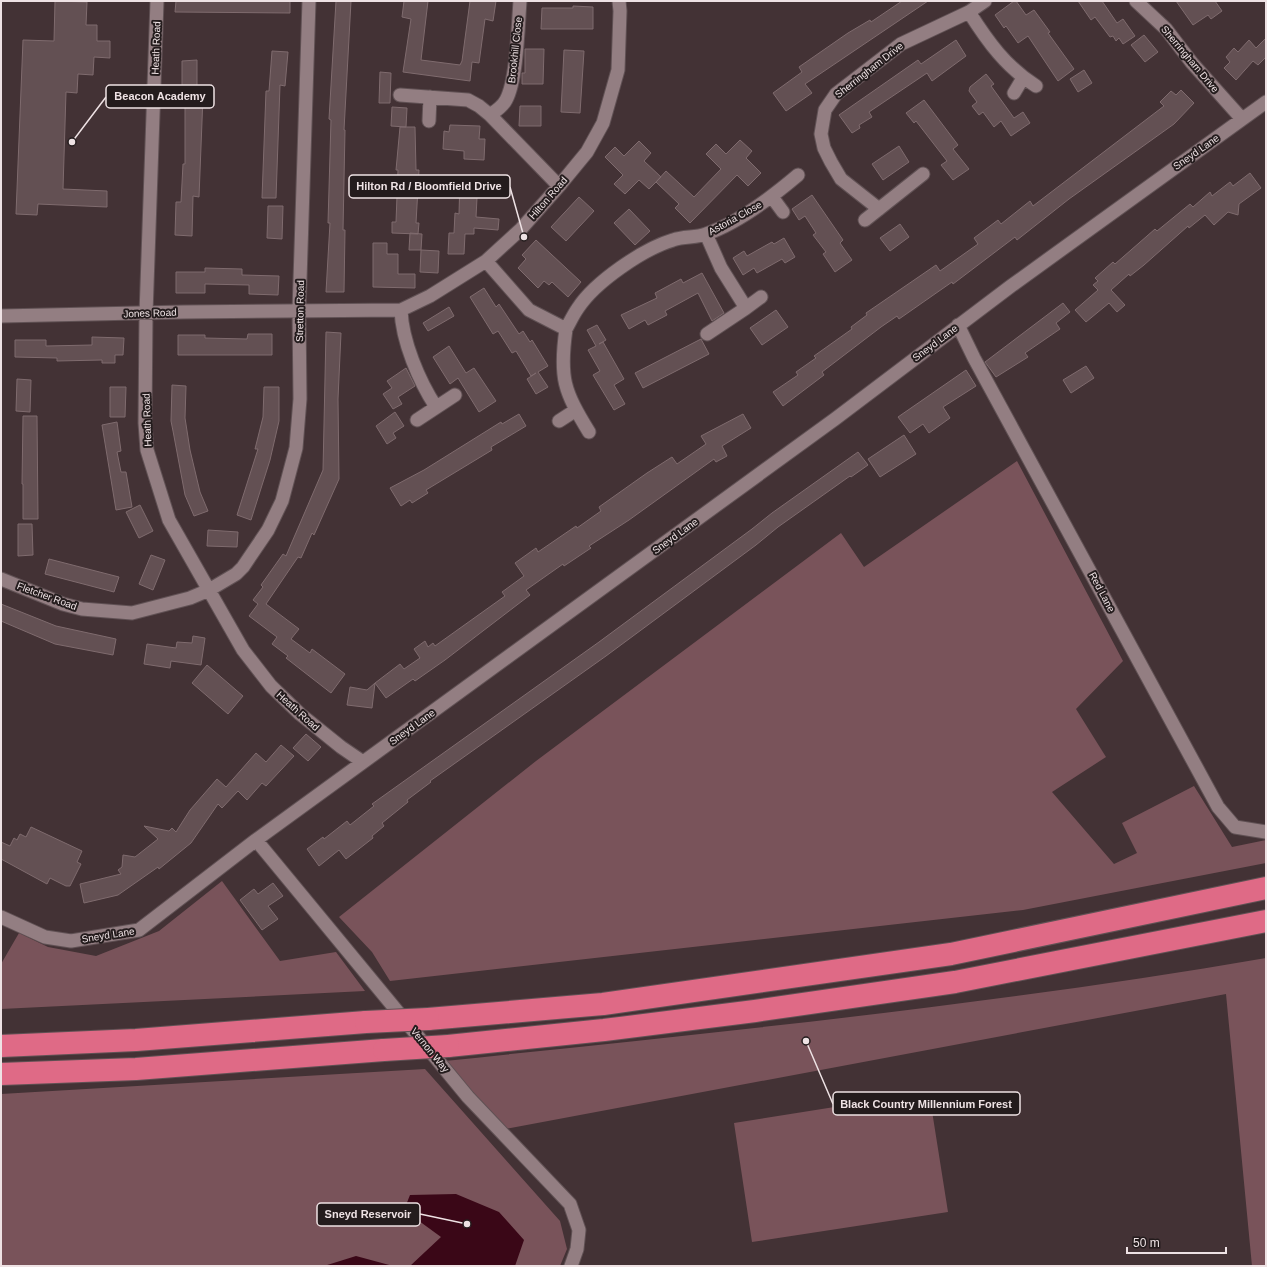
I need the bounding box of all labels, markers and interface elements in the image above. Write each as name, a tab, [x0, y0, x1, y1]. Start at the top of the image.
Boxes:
street label: Brookhill Close	[506, 16, 524, 84]
street label: Heath Road	[150, 21, 162, 75]
street label: Sherringham Drive	[1159, 24, 1221, 95]
street label: Sherringham Drive	[833, 40, 906, 100]
callout: Beacon Academy	[106, 85, 214, 108]
text: Beacon Academy	[114, 90, 207, 102]
street label: Sneyd Lane	[1171, 132, 1221, 172]
callout: Hilton Rd / Bloomfield Drive	[349, 175, 510, 198]
street label: Hilton Road	[527, 175, 569, 221]
text: Hilton Rd / Bloomfield Drive	[356, 180, 502, 192]
street label: Astoria Close	[706, 199, 764, 237]
street label: Stretton Road	[294, 280, 306, 342]
street label: Jones Road	[123, 307, 177, 319]
street label: Sneyd Lane	[910, 322, 960, 363]
street label: Heath Road	[141, 393, 153, 447]
street label: Sneyd Lane	[650, 516, 700, 556]
street label: Red Lane	[1087, 570, 1117, 614]
street label: Fletcher Road	[16, 580, 78, 612]
street label: Heath Road	[274, 689, 322, 733]
street label: Sneyd Lane	[387, 707, 437, 747]
street label: Sneyd Lane	[81, 925, 136, 945]
street label: Vernon Way	[409, 1026, 451, 1074]
callout: Black Country Millennium Forest	[833, 1092, 1020, 1115]
text: Black Country Millennium Forest	[840, 1098, 1012, 1110]
callout: Sneyd Reservoir	[317, 1203, 420, 1226]
text: Sneyd Reservoir	[325, 1208, 412, 1220]
scale bar	[1127, 1229, 1226, 1255]
text: 50 m	[1133, 1236, 1160, 1250]

